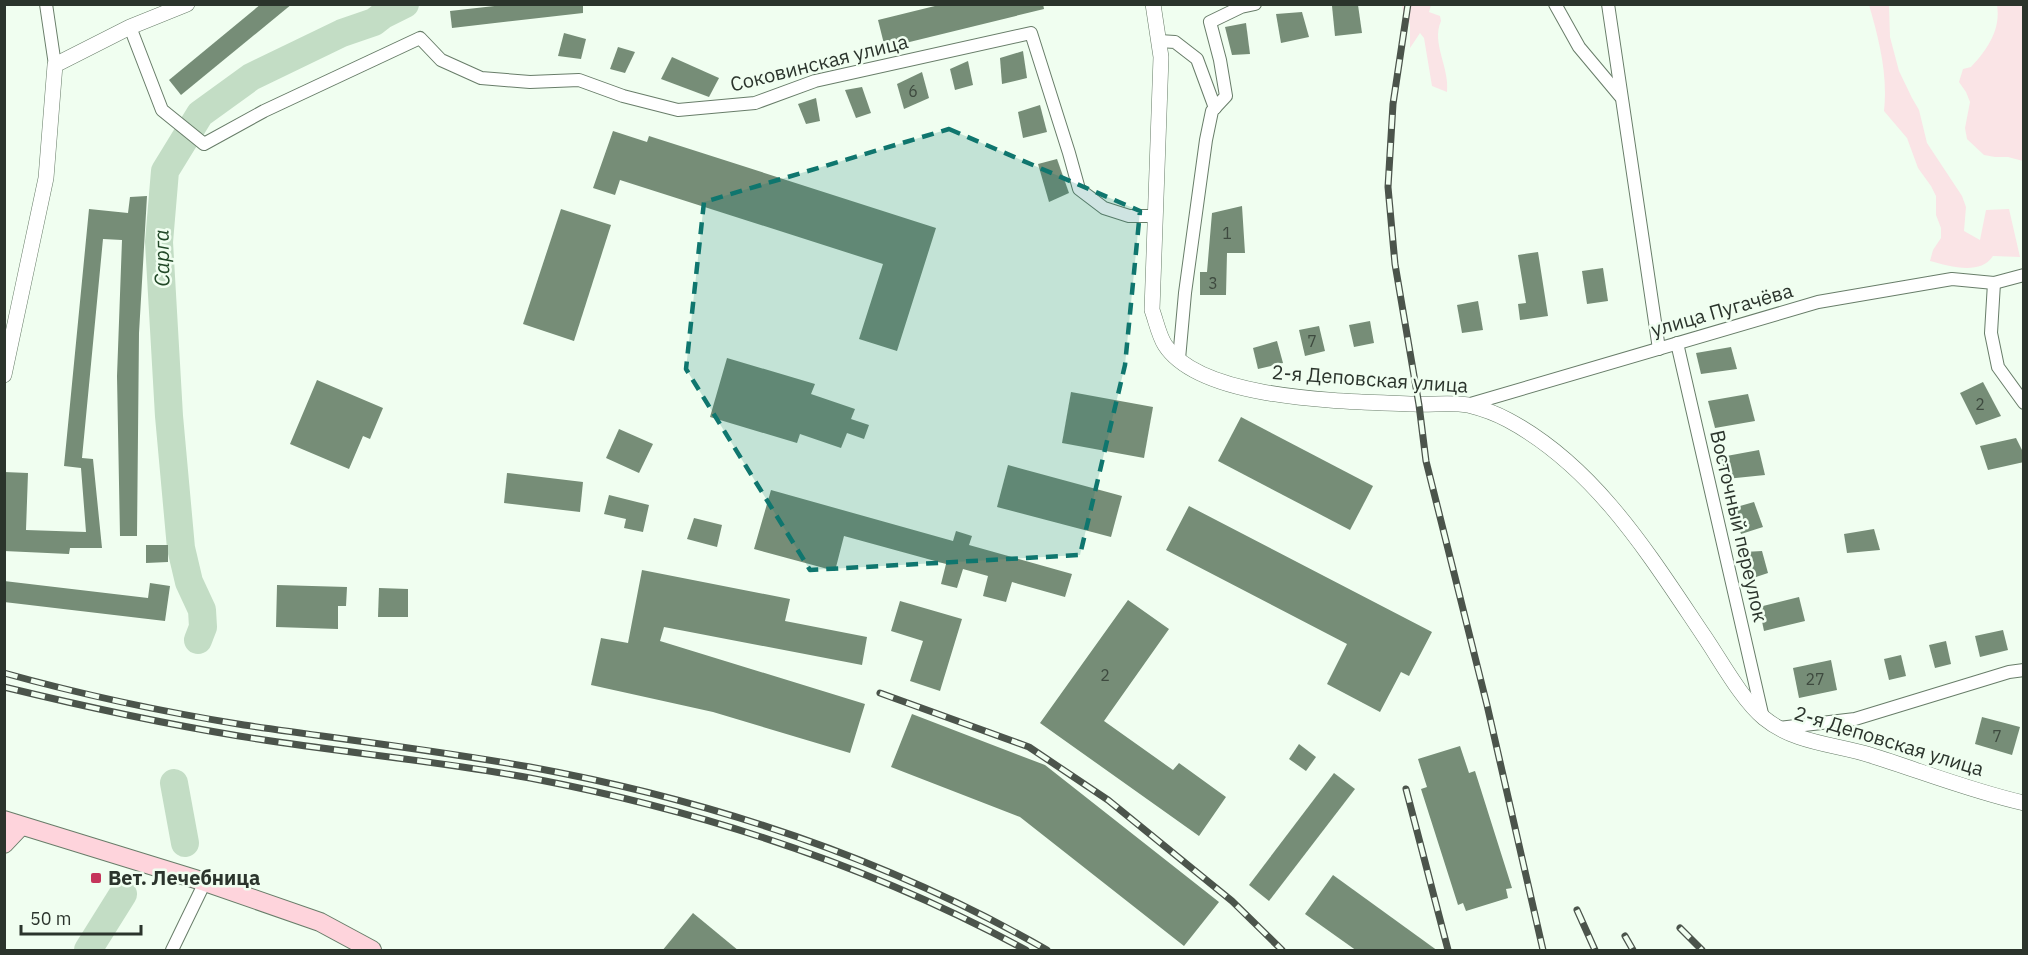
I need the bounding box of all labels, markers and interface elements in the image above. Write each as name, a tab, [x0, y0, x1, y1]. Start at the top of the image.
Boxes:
street label: Соковинская улица	[727, 27, 911, 98]
house number: 6	[908, 81, 918, 101]
house number: 1	[1222, 223, 1232, 243]
water label: Сарга	[147, 229, 175, 287]
house number: 3	[1208, 273, 1218, 293]
street label: улица Пугачёва	[1648, 276, 1796, 343]
house number: 7	[1307, 331, 1317, 351]
street label: 2-я Деповская улица	[1271, 358, 1470, 399]
house number: 2	[1975, 394, 1985, 414]
street label: Восточный переулок	[1704, 427, 1775, 625]
house number: 2	[1100, 665, 1110, 685]
house number: 27	[1805, 669, 1825, 689]
street label: 2-я Деповская улица	[1791, 699, 1988, 782]
house number: 7	[1992, 726, 2002, 746]
place label: Вет. Лечебница	[108, 864, 260, 891]
marker: Вет. Лечебница	[89, 871, 103, 885]
scale bar	[21, 898, 141, 936]
text: 50 m	[30, 907, 72, 930]

